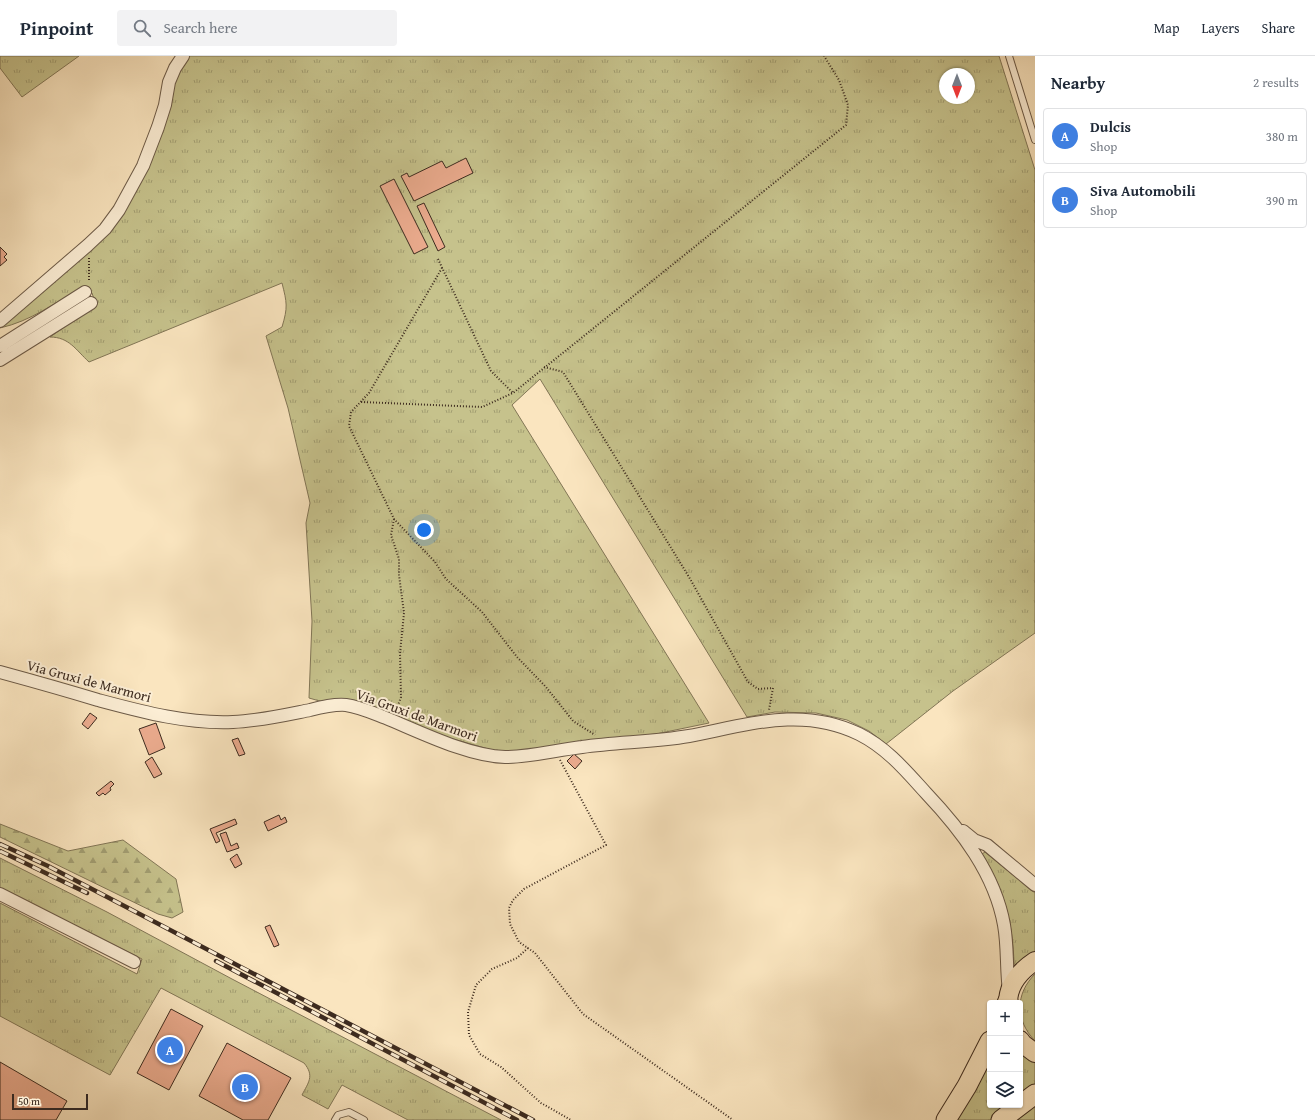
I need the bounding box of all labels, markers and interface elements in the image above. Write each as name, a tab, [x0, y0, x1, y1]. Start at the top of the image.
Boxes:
search box	[117, 10, 397, 46]
text: Pinpoint	[20, 14, 93, 42]
icon: search	[131, 17, 153, 39]
text: Search here	[163, 17, 237, 38]
text: Map	[1154, 18, 1180, 38]
text: Layers	[1202, 18, 1240, 38]
text: Share	[1262, 18, 1295, 38]
north arrow	[939, 68, 975, 104]
text: Nearby	[1051, 70, 1105, 95]
text: 2 results	[1253, 73, 1299, 92]
text: Dulcis	[1090, 116, 1131, 137]
text: A	[1061, 127, 1069, 146]
text: 380 m	[1266, 127, 1298, 146]
text: Shop	[1090, 137, 1117, 156]
text: Siva Automobili	[1090, 180, 1196, 201]
text: B	[1061, 191, 1069, 210]
text: 390 m	[1266, 191, 1298, 210]
text: Shop	[1090, 201, 1117, 220]
your location	[414, 520, 434, 540]
street label: Via Gruxi de Marmori	[25, 655, 153, 707]
street label: Via Gruxi de Marmori	[354, 684, 481, 746]
map controls	[987, 1000, 1023, 1108]
button: +	[987, 1000, 1023, 1036]
pin: A	[157, 1035, 183, 1065]
button: −	[987, 1036, 1023, 1072]
pin: B	[232, 1072, 258, 1102]
button: layers	[987, 1072, 1023, 1108]
scale bar	[12, 1092, 88, 1111]
text: 50 m	[18, 1093, 40, 1109]

